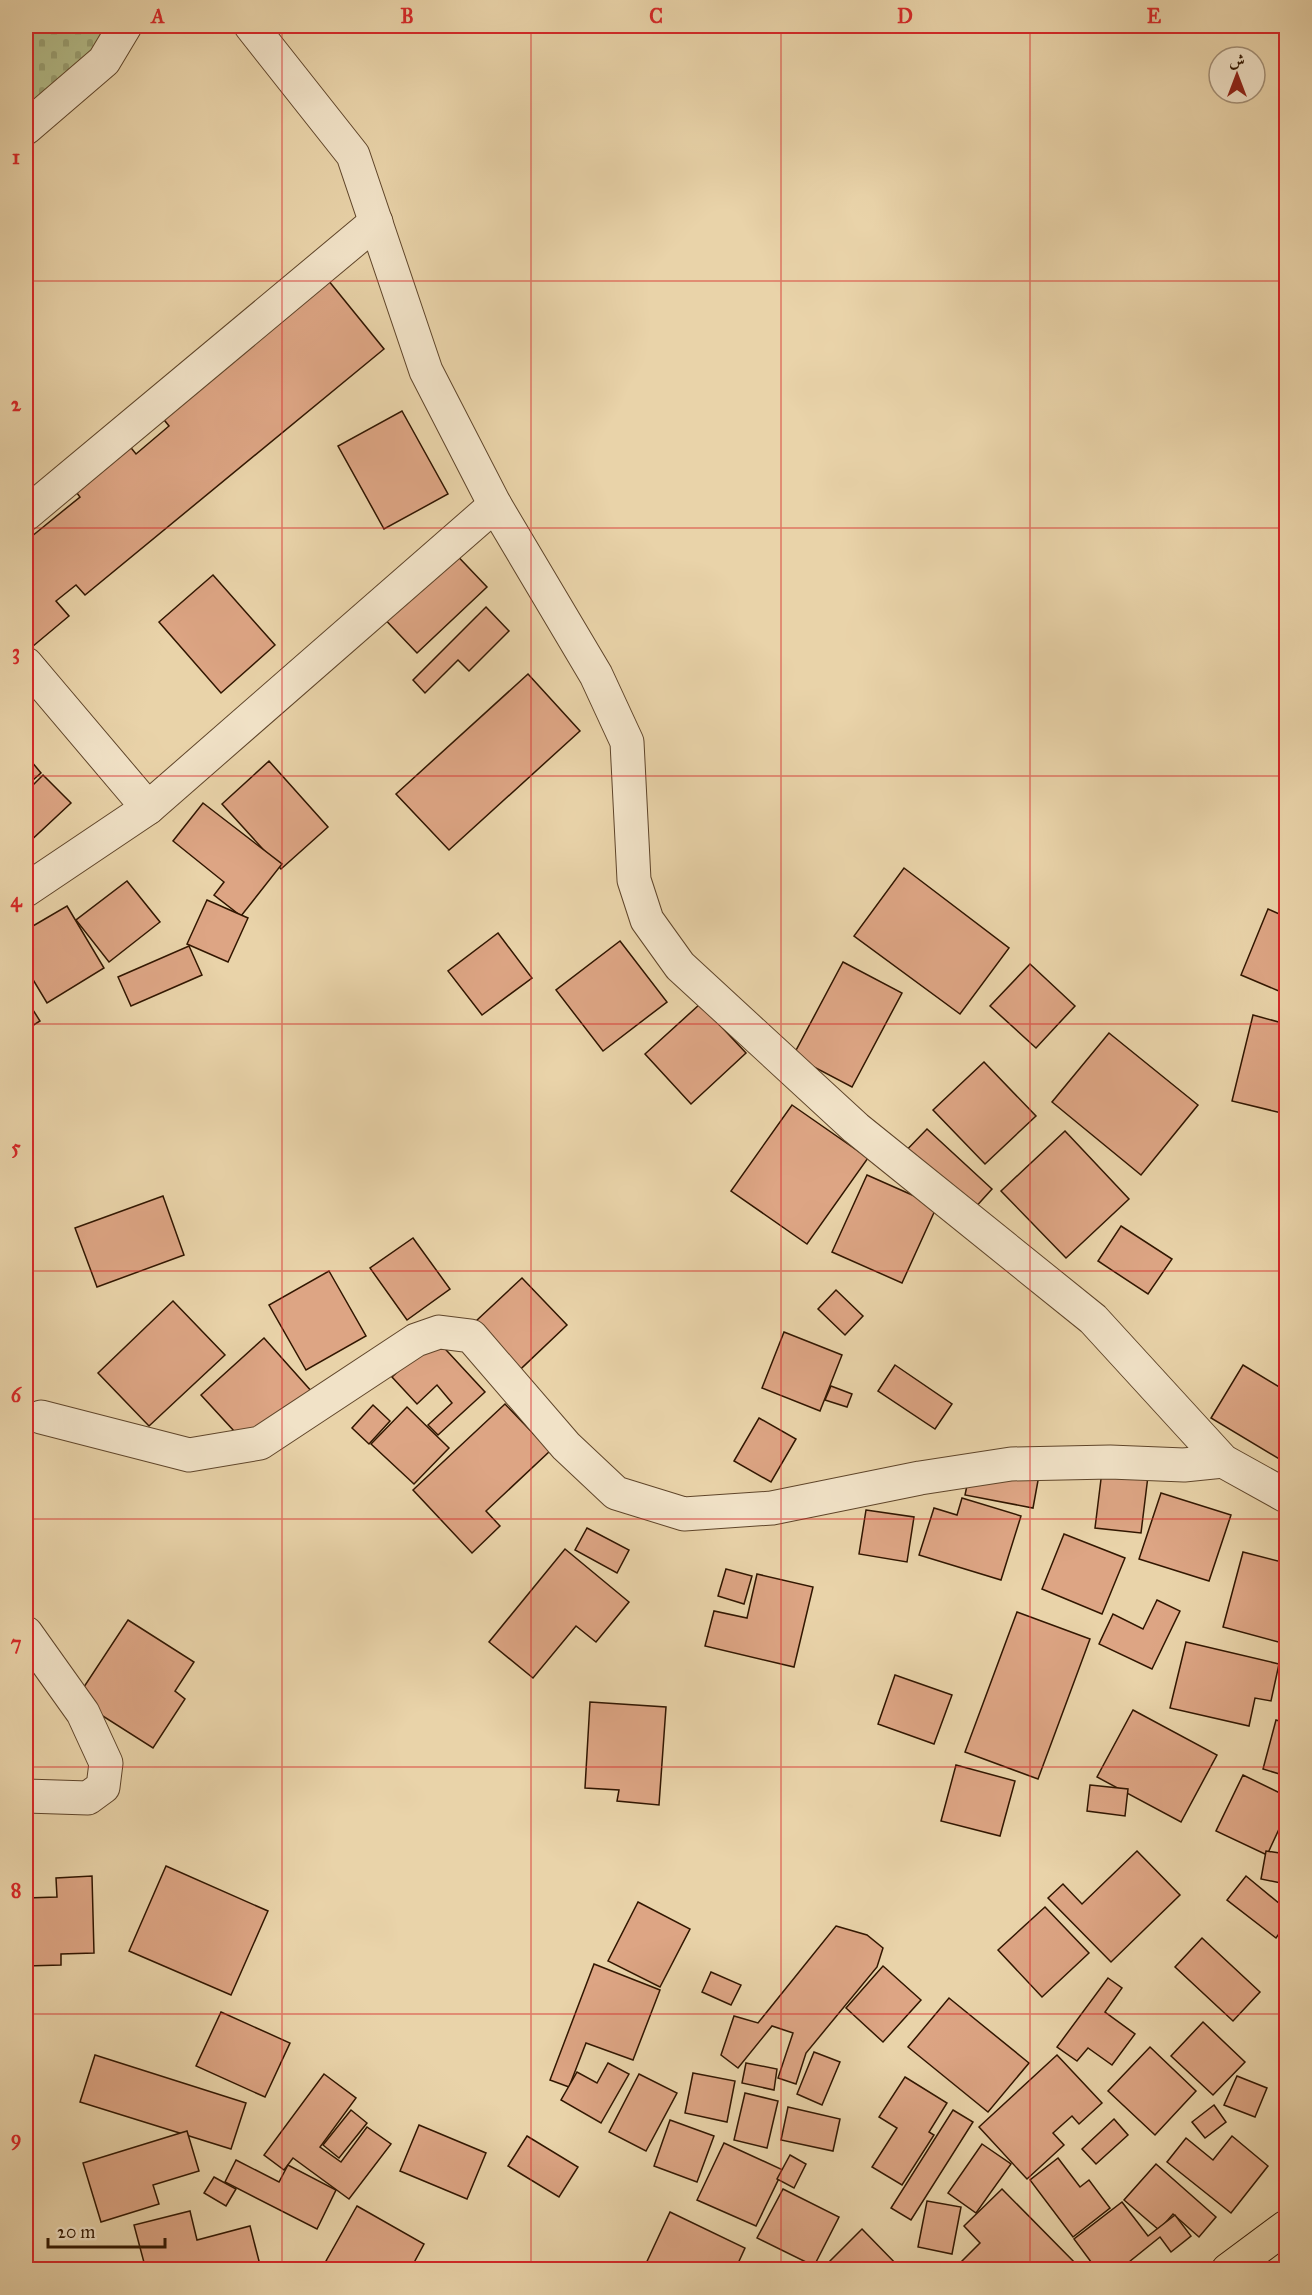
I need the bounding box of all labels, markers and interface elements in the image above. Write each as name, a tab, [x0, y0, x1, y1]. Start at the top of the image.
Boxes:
text: A	[149, 4, 165, 28]
text: B	[400, 4, 414, 28]
text: C	[649, 4, 663, 28]
text: D	[897, 4, 913, 28]
text: E	[1147, 4, 1162, 28]
north arrow	[1207, 45, 1267, 105]
text: ش	[1229, 51, 1245, 70]
text: 1	[12, 145, 20, 169]
text: 2	[11, 392, 22, 416]
text: 3	[12, 640, 20, 665]
text: 4	[10, 888, 22, 913]
text: 5	[11, 1135, 21, 1159]
text: 6	[11, 1383, 23, 1407]
text: 7	[11, 1631, 22, 1655]
text: 8	[11, 1878, 21, 1902]
text: 9	[11, 2126, 21, 2151]
scale bar	[48, 2211, 165, 2249]
text: 20 m	[57, 2221, 95, 2243]

